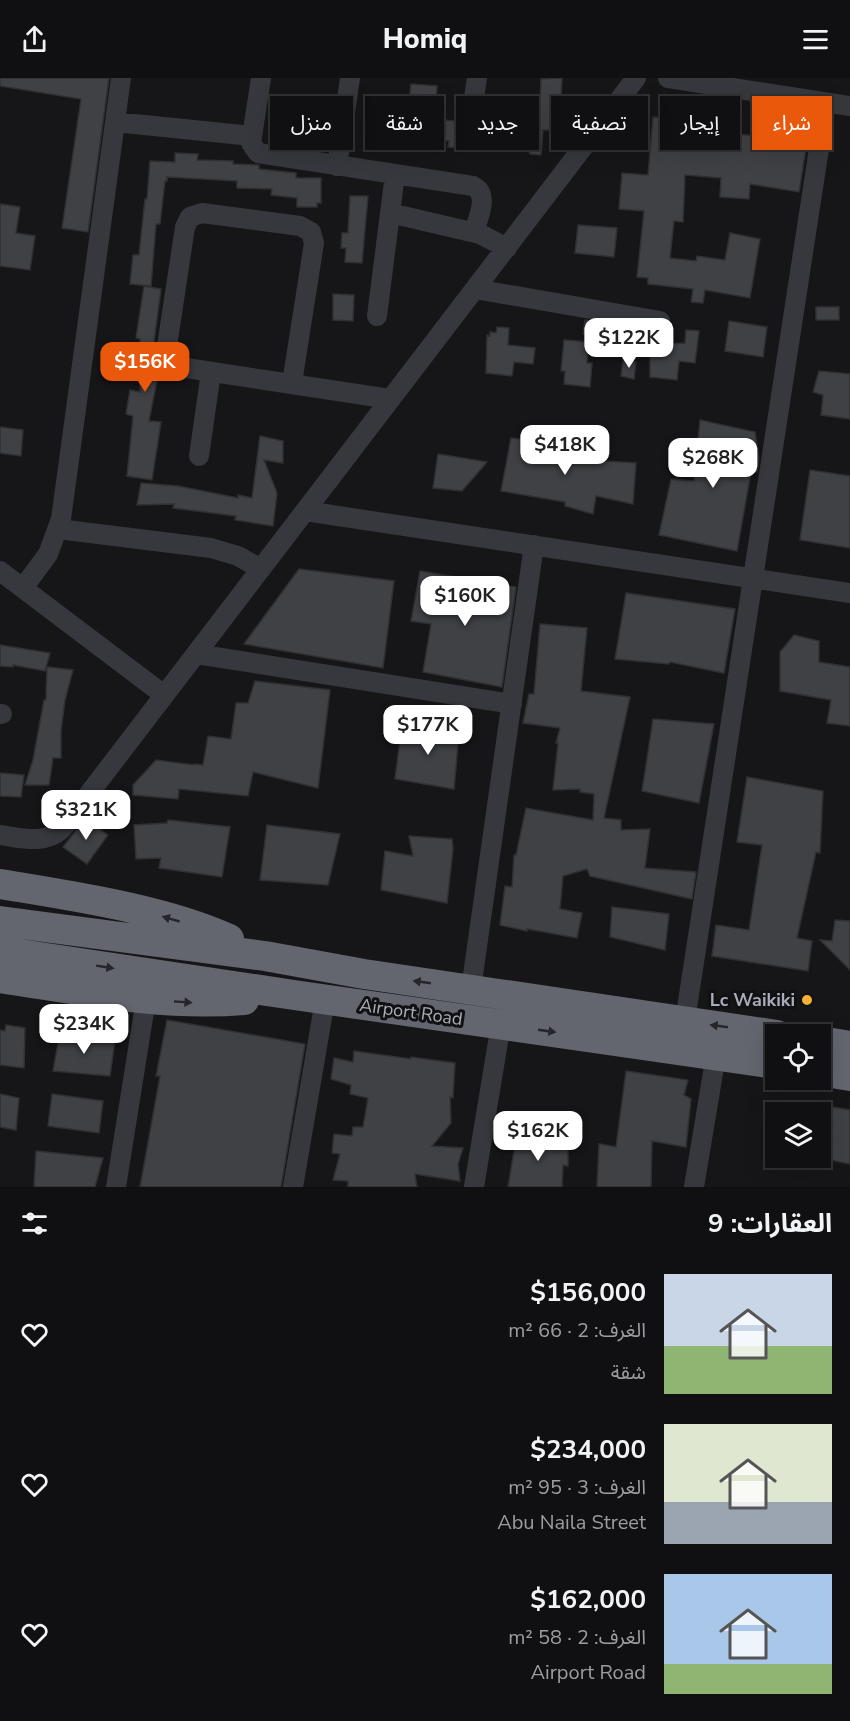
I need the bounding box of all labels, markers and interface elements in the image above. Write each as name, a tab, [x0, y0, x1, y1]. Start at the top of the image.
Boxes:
text: Homiq	[383, 21, 467, 58]
icon: share	[18, 23, 51, 56]
icon: menu	[799, 23, 832, 56]
chip: منزل	[270, 96, 353, 150]
chip: شقة	[365, 96, 444, 150]
chip: جديد	[456, 96, 539, 150]
chip: تصفية	[551, 96, 648, 150]
chip: إيجار	[660, 96, 740, 150]
chip: شراء	[752, 96, 832, 150]
pin: $122K	[587, 318, 671, 369]
text: $122K	[598, 324, 660, 351]
pin: $156K	[103, 342, 187, 393]
text: $156K	[114, 348, 176, 375]
pin: $418K	[523, 425, 607, 476]
text: $418K	[534, 431, 596, 458]
pin: $268K	[671, 438, 755, 489]
text: $268K	[682, 444, 744, 471]
pin: $160K	[423, 576, 507, 627]
text: $160K	[434, 582, 496, 609]
pin: $177K	[386, 705, 470, 756]
text: $177K	[397, 711, 459, 738]
pin: $321K	[44, 790, 128, 841]
text: $321K	[55, 796, 117, 823]
one-way arrow	[162, 914, 180, 924]
one-way arrow	[96, 962, 115, 971]
one-way arrow	[413, 978, 432, 987]
place label: Lc Waikiki	[710, 988, 795, 1012]
street label: Airport Road	[358, 993, 464, 1031]
marker: Lc Waikiki	[800, 993, 814, 1007]
one-way arrow	[173, 997, 192, 1007]
pin: $234K	[42, 1004, 126, 1055]
text: $234K	[53, 1010, 115, 1037]
one-way arrow	[709, 1022, 728, 1031]
map controls	[765, 1024, 831, 1168]
button: locate	[765, 1024, 831, 1090]
one-way arrow	[538, 1026, 557, 1035]
button: layers	[765, 1102, 831, 1168]
pin: $162K	[496, 1111, 580, 1162]
text: $162K	[507, 1117, 569, 1144]
text: العقارات: 9	[708, 1206, 832, 1241]
icon: filters	[18, 1207, 51, 1240]
text: $156,000	[530, 1275, 646, 1310]
icon: home	[712, 1298, 784, 1370]
text: الغرف: 2 · 66 m²	[508, 1317, 646, 1344]
icon: heart	[18, 1318, 51, 1351]
text: شقة	[611, 1359, 646, 1386]
text: $234,000	[530, 1432, 646, 1467]
icon: home	[712, 1448, 784, 1520]
icon: heart	[18, 1468, 51, 1501]
text: الغرف: 3 · 95 m²	[508, 1474, 646, 1501]
text: Abu Naila Street	[497, 1509, 646, 1536]
text: $162,000	[530, 1582, 646, 1617]
icon: home	[712, 1598, 784, 1670]
icon: heart	[18, 1618, 51, 1651]
text: الغرف: 2 · 58 m²	[508, 1624, 646, 1651]
text: Airport Road	[530, 1659, 646, 1686]

